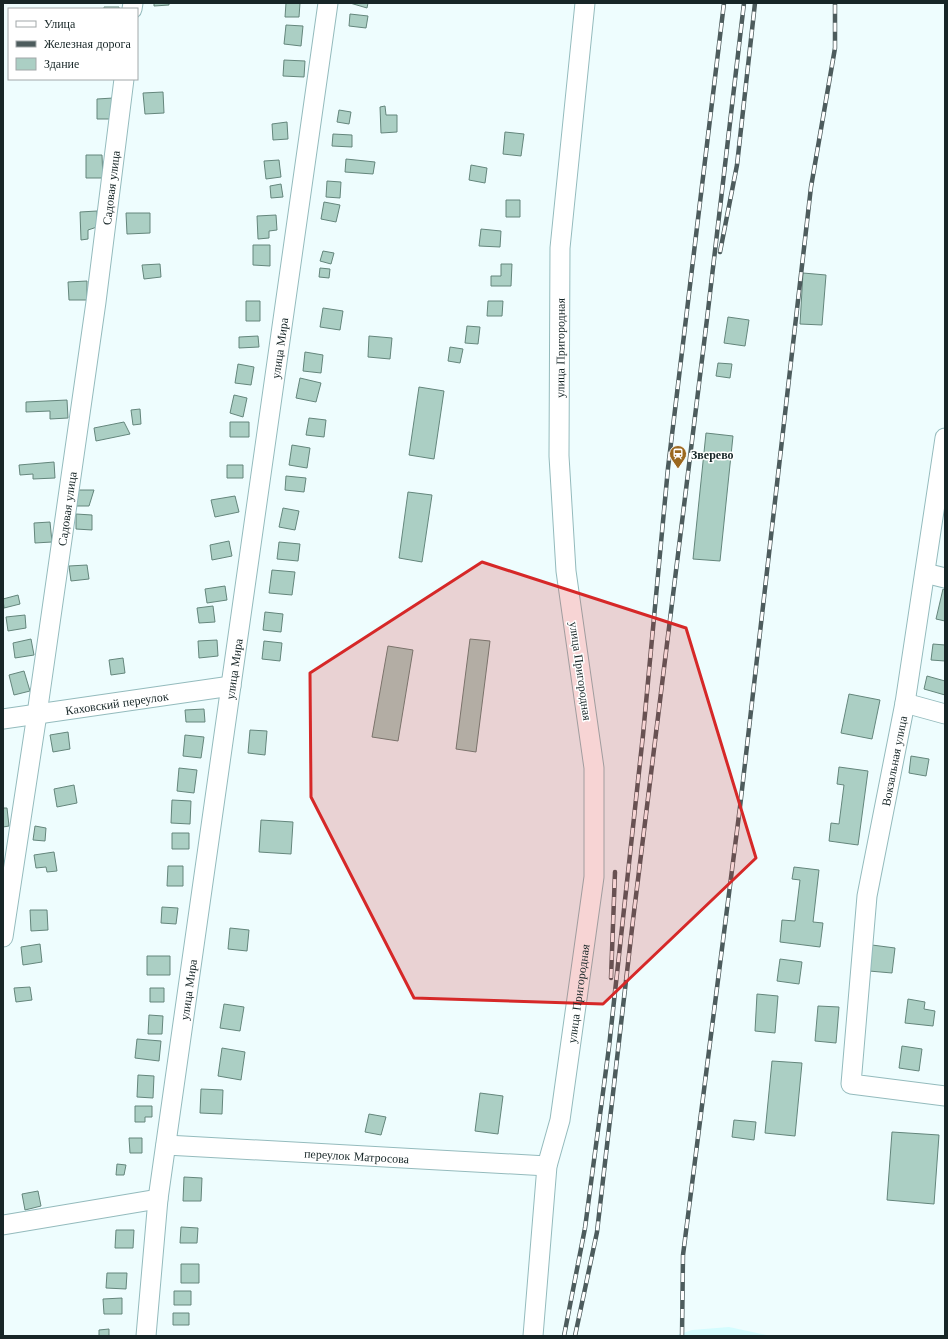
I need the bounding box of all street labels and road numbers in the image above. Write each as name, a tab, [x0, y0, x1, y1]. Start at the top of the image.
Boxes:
street label: Садовая улица	[98, 149, 123, 226]
street label: улица Пригородная	[552, 297, 567, 398]
street label: улица Мира	[267, 316, 291, 380]
street label: Садовая улица	[54, 470, 79, 547]
street label: улица Пригородная	[567, 621, 595, 722]
street label: улица Мира	[222, 637, 245, 700]
street label: Каховский переулок	[64, 688, 169, 717]
street label: Вокзальная улица	[878, 714, 910, 807]
street label: улица Пригородная	[563, 943, 592, 1044]
street label: улица Мира	[176, 957, 200, 1021]
street label: переулок Матросова	[304, 1145, 410, 1166]

